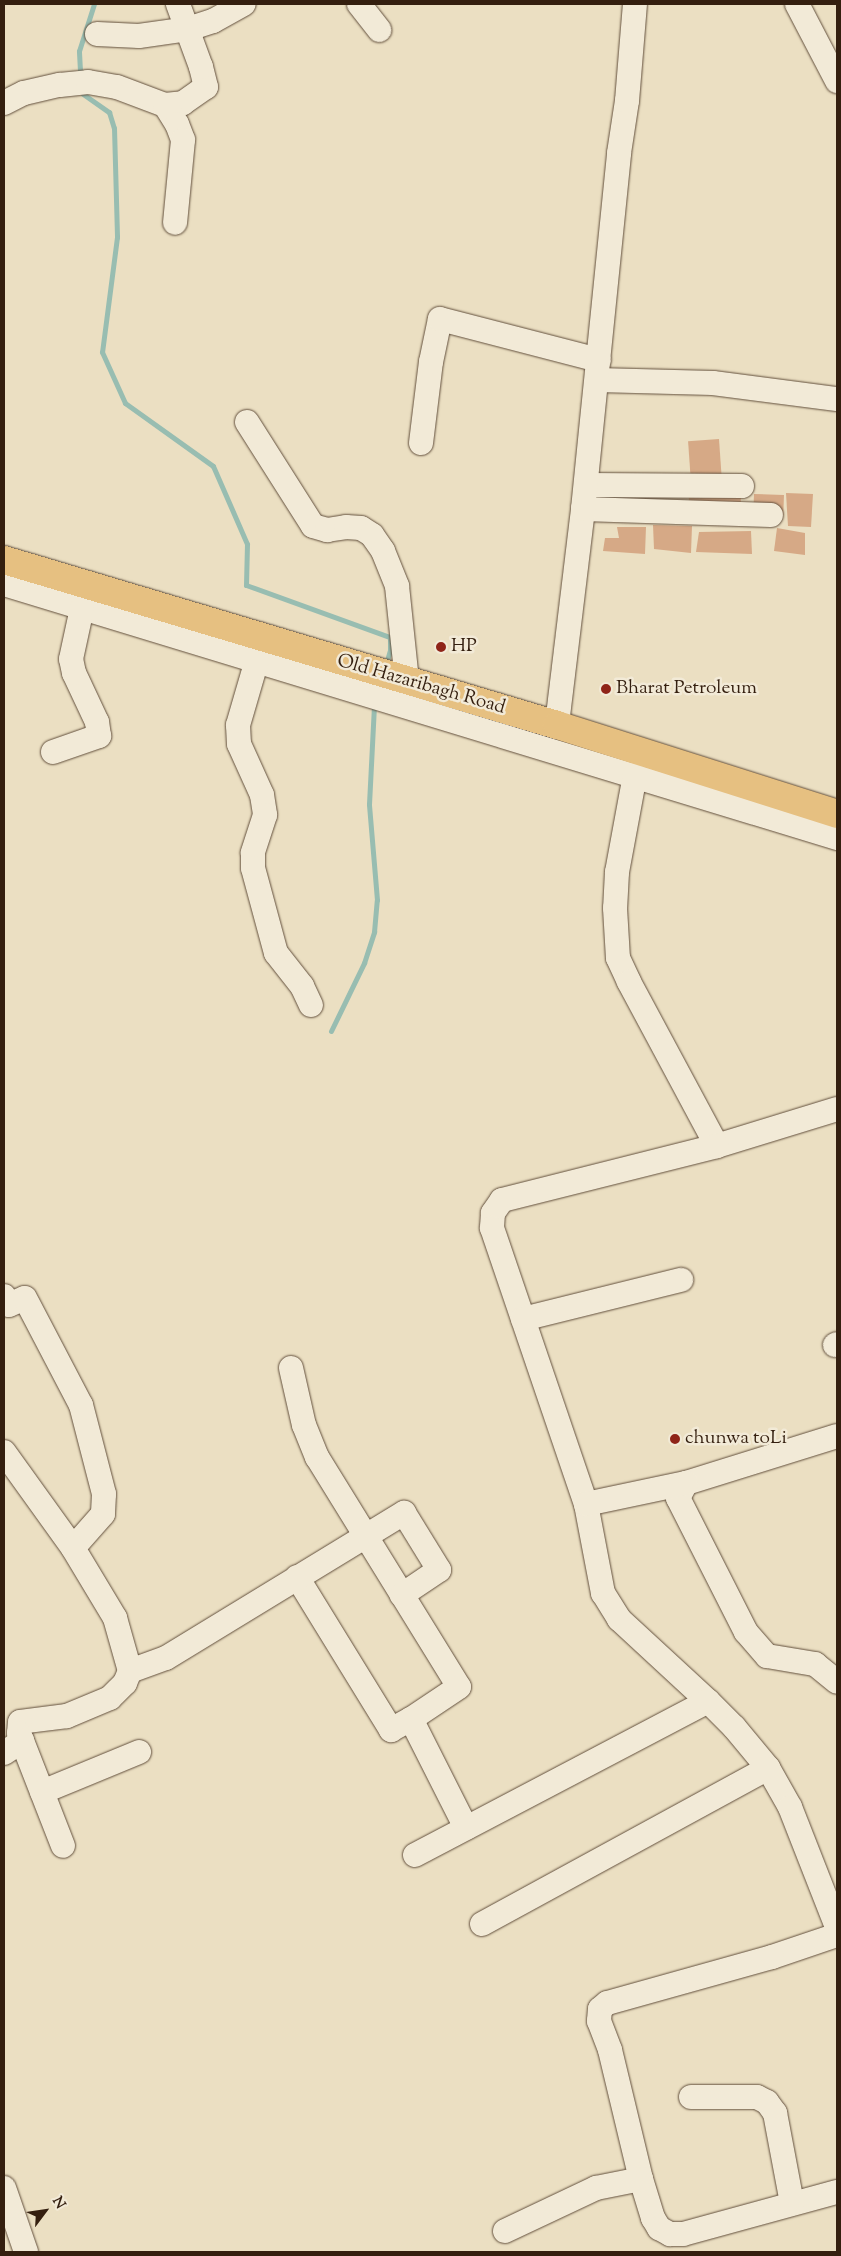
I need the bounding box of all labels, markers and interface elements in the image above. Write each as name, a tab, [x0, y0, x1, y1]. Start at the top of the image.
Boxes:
place label: HP	[451, 636, 477, 658]
marker: HP	[435, 641, 447, 653]
street label: Old Hazaribagh Road	[334, 650, 508, 720]
place label: Bharat Petroleum	[616, 678, 757, 700]
marker: Bharat Petroleum	[600, 683, 612, 695]
place label: chunwa toLi	[685, 1428, 787, 1450]
marker: chunwa toLi	[669, 1433, 681, 1445]
north arrow	[20, 2186, 70, 2236]
text: N	[46, 2193, 69, 2213]

